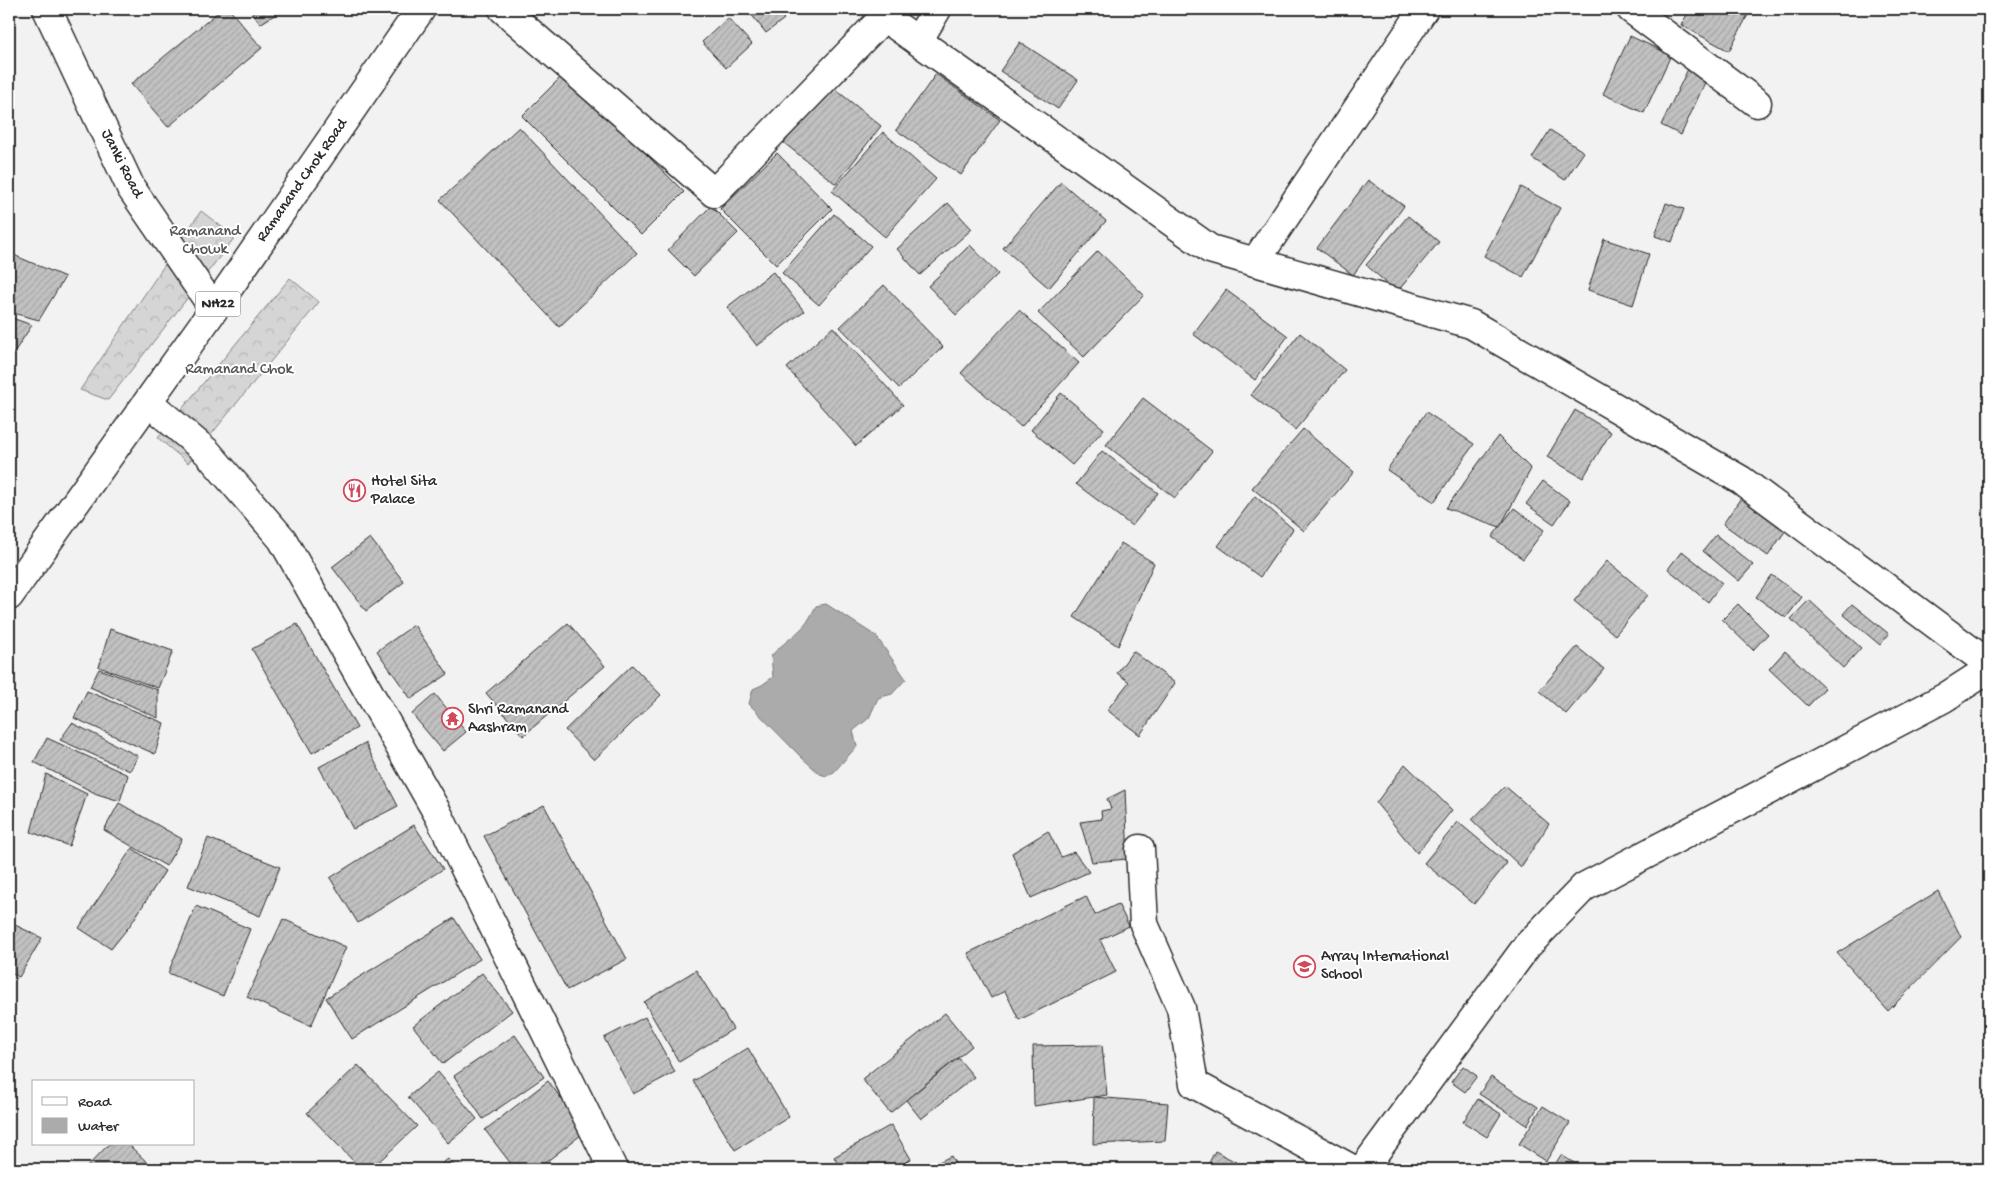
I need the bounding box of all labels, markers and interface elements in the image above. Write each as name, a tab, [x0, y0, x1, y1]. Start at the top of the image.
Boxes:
street label: Ramanand Chok Road	[253, 114, 354, 246]
street label: Janki Road	[96, 127, 147, 203]
park label: Ramanand Chowk	[170, 223, 242, 260]
road number: NH22	[196, 292, 240, 316]
park label: Ramanand Chok	[185, 361, 295, 380]
place label: Hotel Sita Palace	[370, 473, 438, 510]
restaurant icon: Hotel Sita Palace	[343, 479, 367, 503]
place label: Shri Ramanand Aashram	[468, 701, 570, 738]
temple icon: Shri Ramanand Aashram	[440, 707, 464, 731]
place label: Array International School	[1321, 948, 1449, 985]
school or university icon: Array International School	[1293, 954, 1317, 978]
legend	[32, 1080, 195, 1146]
text: Road	[78, 1094, 112, 1112]
text: Water	[78, 1118, 120, 1136]

